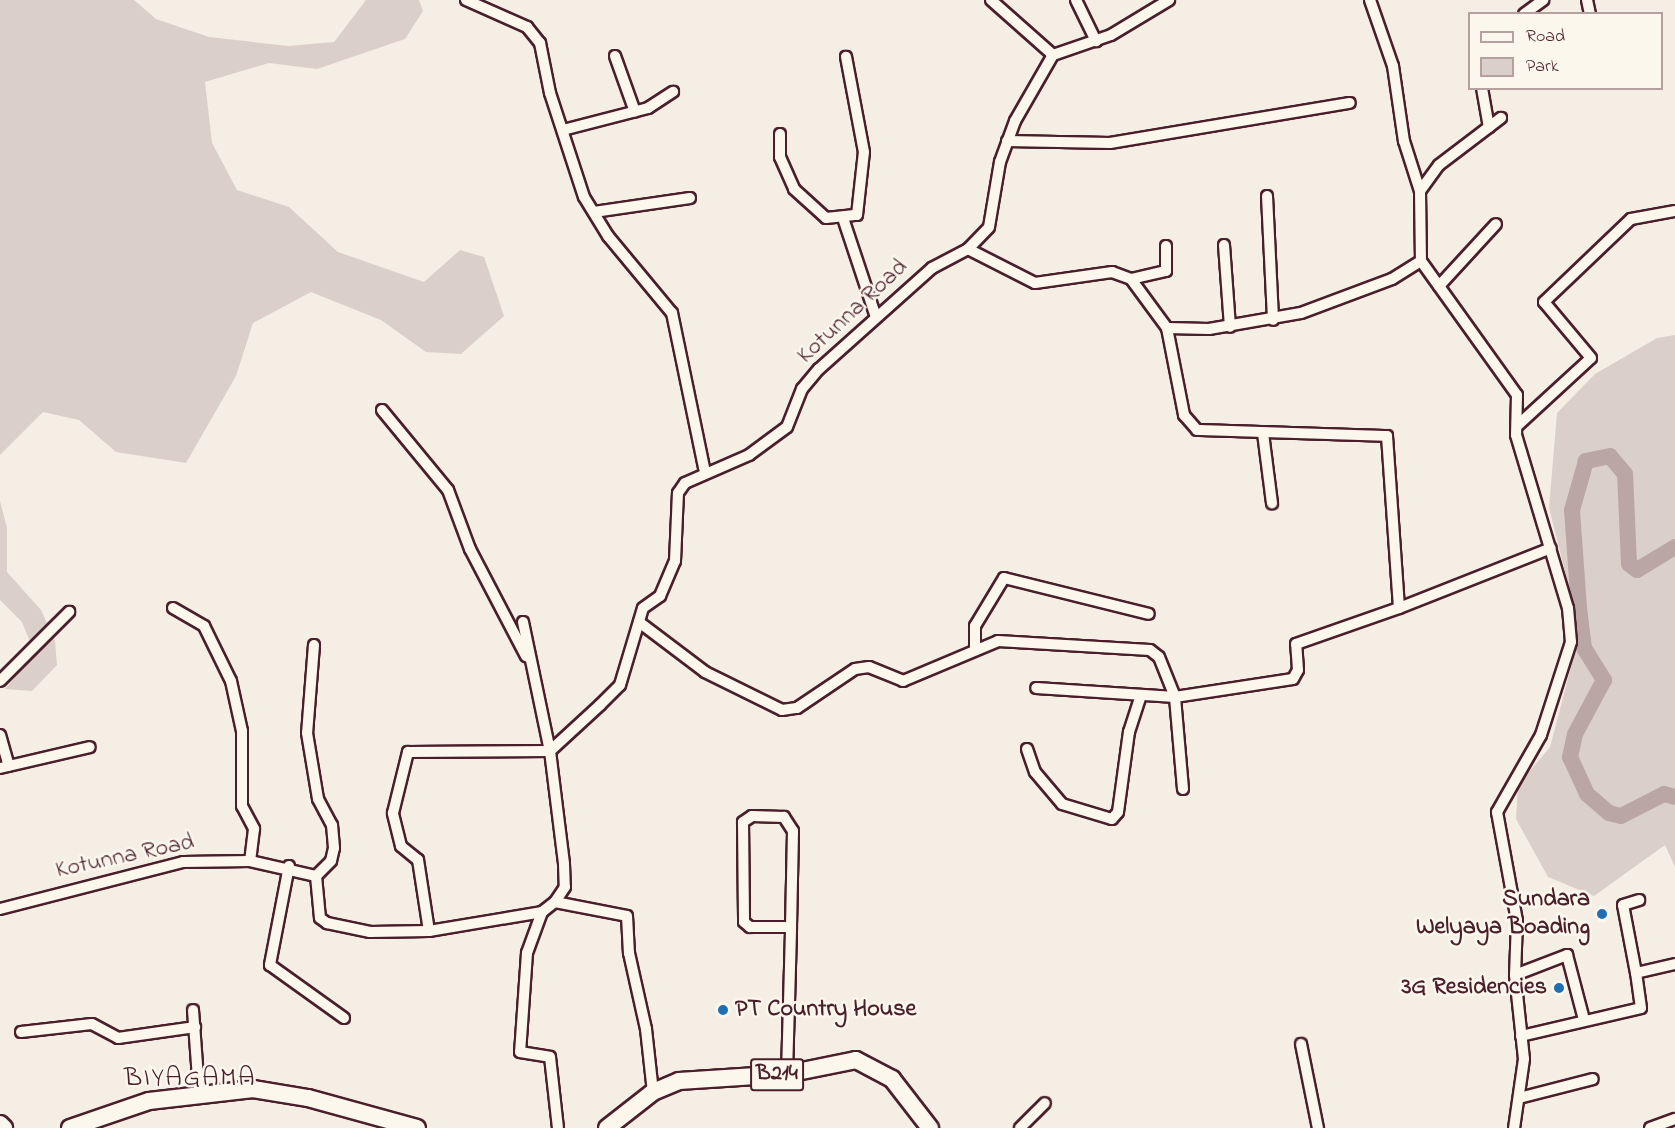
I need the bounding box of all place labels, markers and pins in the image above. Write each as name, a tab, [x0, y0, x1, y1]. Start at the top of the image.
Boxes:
place label: Sundara Welyaya Boading	[1416, 886, 1590, 942]
marker: Sundara Welyaya Boading	[1595, 907, 1609, 921]
place label: 3G Residencies	[1401, 974, 1547, 1002]
marker: 3G Residencies	[1552, 981, 1566, 995]
place label: PT Country House	[735, 996, 916, 1024]
marker: PT Country House	[716, 1003, 730, 1017]

